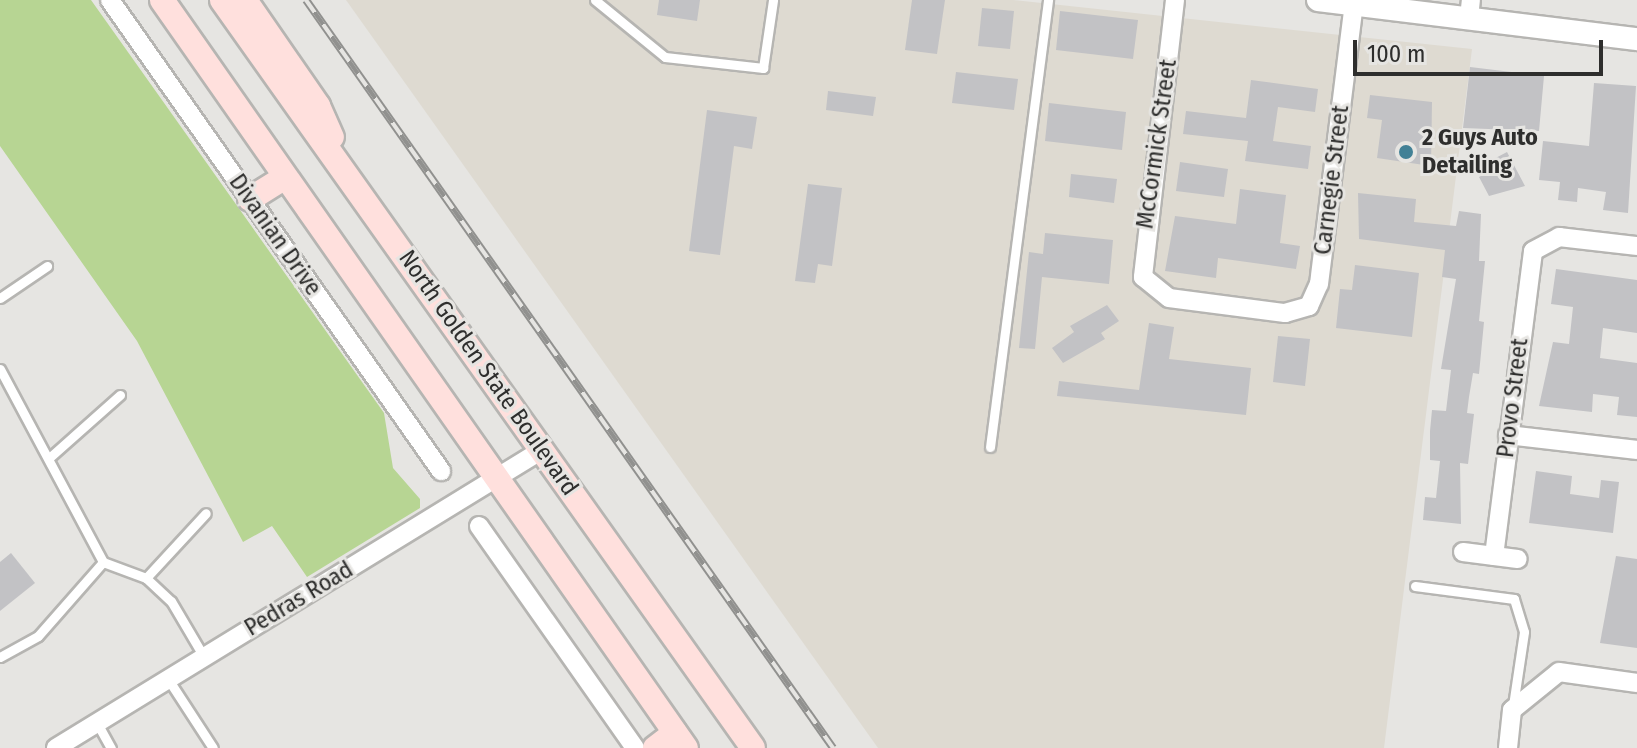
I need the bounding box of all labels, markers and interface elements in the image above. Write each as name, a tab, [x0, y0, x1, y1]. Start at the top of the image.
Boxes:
scale bar	[1357, 24, 1607, 74]
text: 100 m	[1367, 40, 1425, 68]
street label: McCormick Street	[1131, 57, 1183, 231]
street label: Carnegie Street	[1309, 104, 1355, 256]
place label: 2 Guys Auto Detailing	[1422, 124, 1538, 180]
marker: 2 Guys Auto Detailing	[1397, 143, 1415, 161]
street label: Divanian Drive	[223, 169, 327, 301]
street label: North Golden State Boulevard	[392, 245, 584, 501]
street label: Provo Street	[1491, 337, 1535, 459]
street label: Pedras Road	[240, 555, 358, 643]

